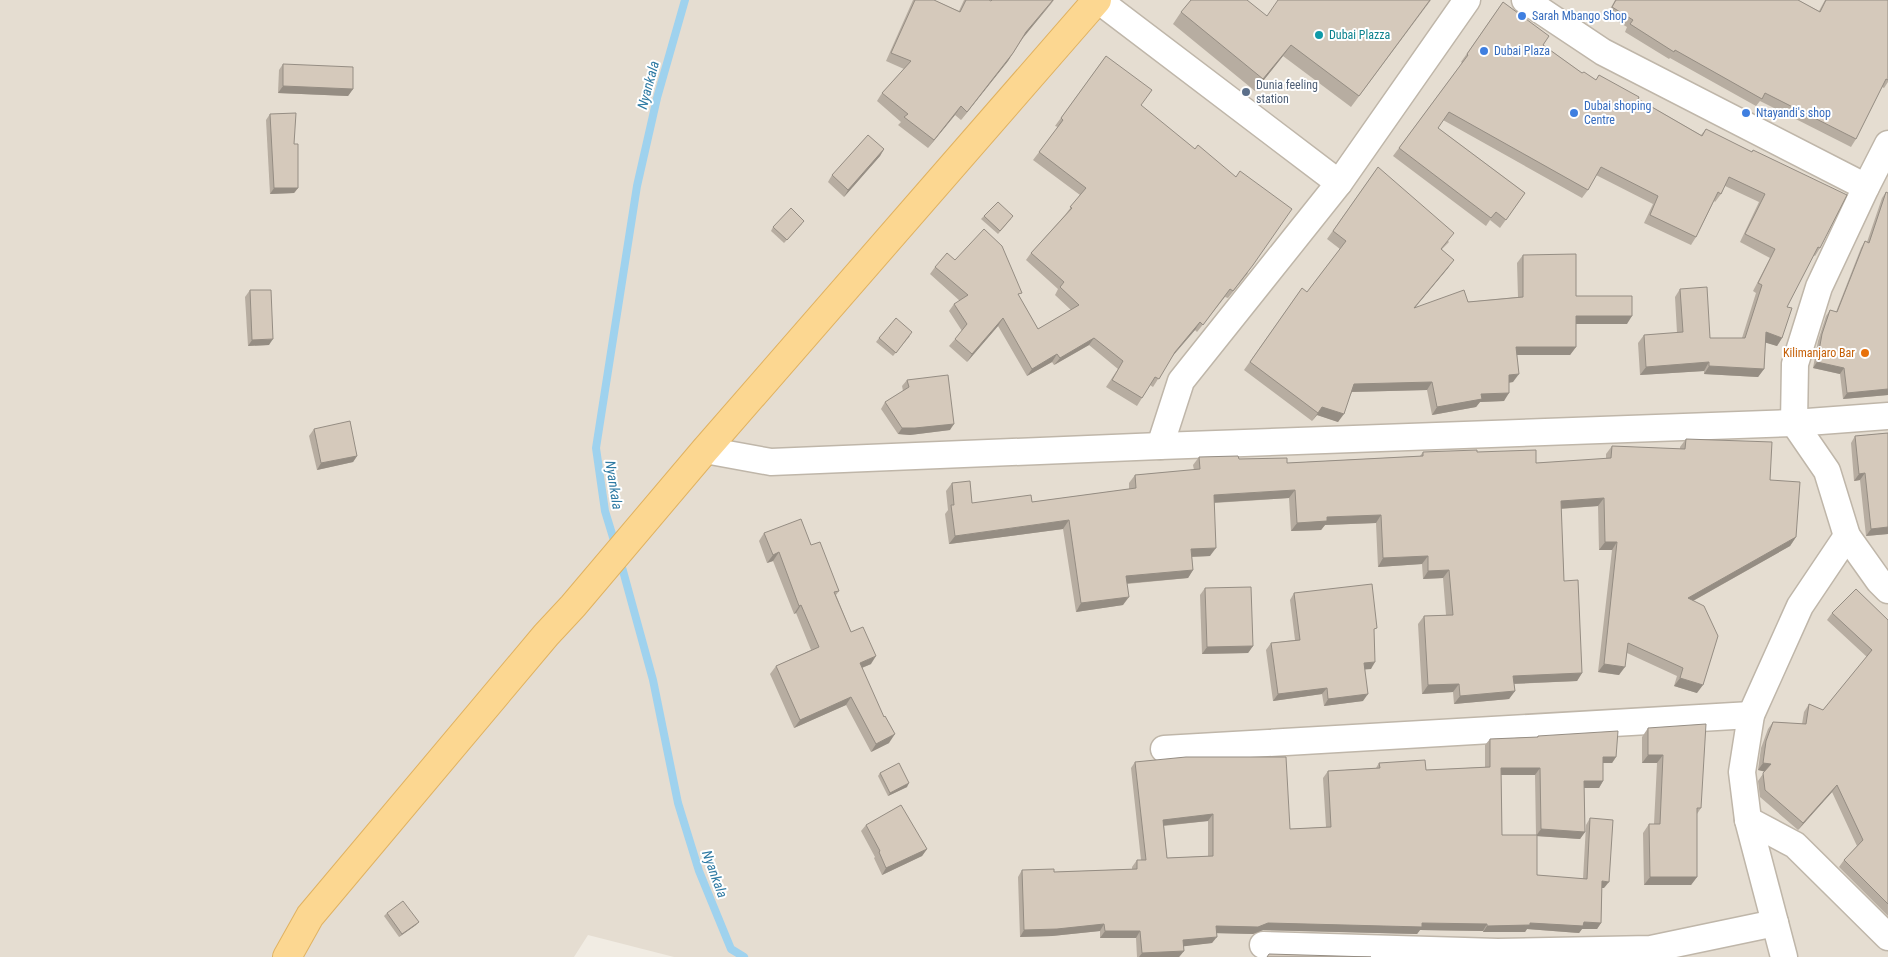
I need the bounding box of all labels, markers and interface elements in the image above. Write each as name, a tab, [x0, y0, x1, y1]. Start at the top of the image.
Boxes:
place label: Sarah Mbango Shop	[1532, 9, 1627, 23]
marker: Sarah Mbango Shop	[1516, 10, 1528, 22]
place label: Dubai Plazza	[1329, 28, 1391, 42]
marker: Dubai Plazza	[1313, 29, 1325, 41]
place label: Dubai Plaza	[1494, 44, 1550, 58]
marker: Dubai Plaza	[1478, 45, 1490, 57]
water label: Nyankala	[634, 59, 662, 111]
place label: Dunia feeling station	[1256, 78, 1318, 106]
marker: Dunia feeling station	[1240, 86, 1252, 98]
place label: Dubai shoping Centre	[1584, 99, 1652, 127]
place label: Ntayandi's shop	[1756, 106, 1831, 120]
marker: Dubai shoping Centre	[1568, 107, 1580, 119]
marker: Ntayandi's shop	[1740, 107, 1752, 119]
place label: Kilimanjaro Bar	[1783, 346, 1855, 360]
marker: Kilimanjaro Bar	[1859, 347, 1871, 359]
water label: Nyankala	[602, 459, 626, 511]
water label: Nyankala	[699, 848, 731, 900]

